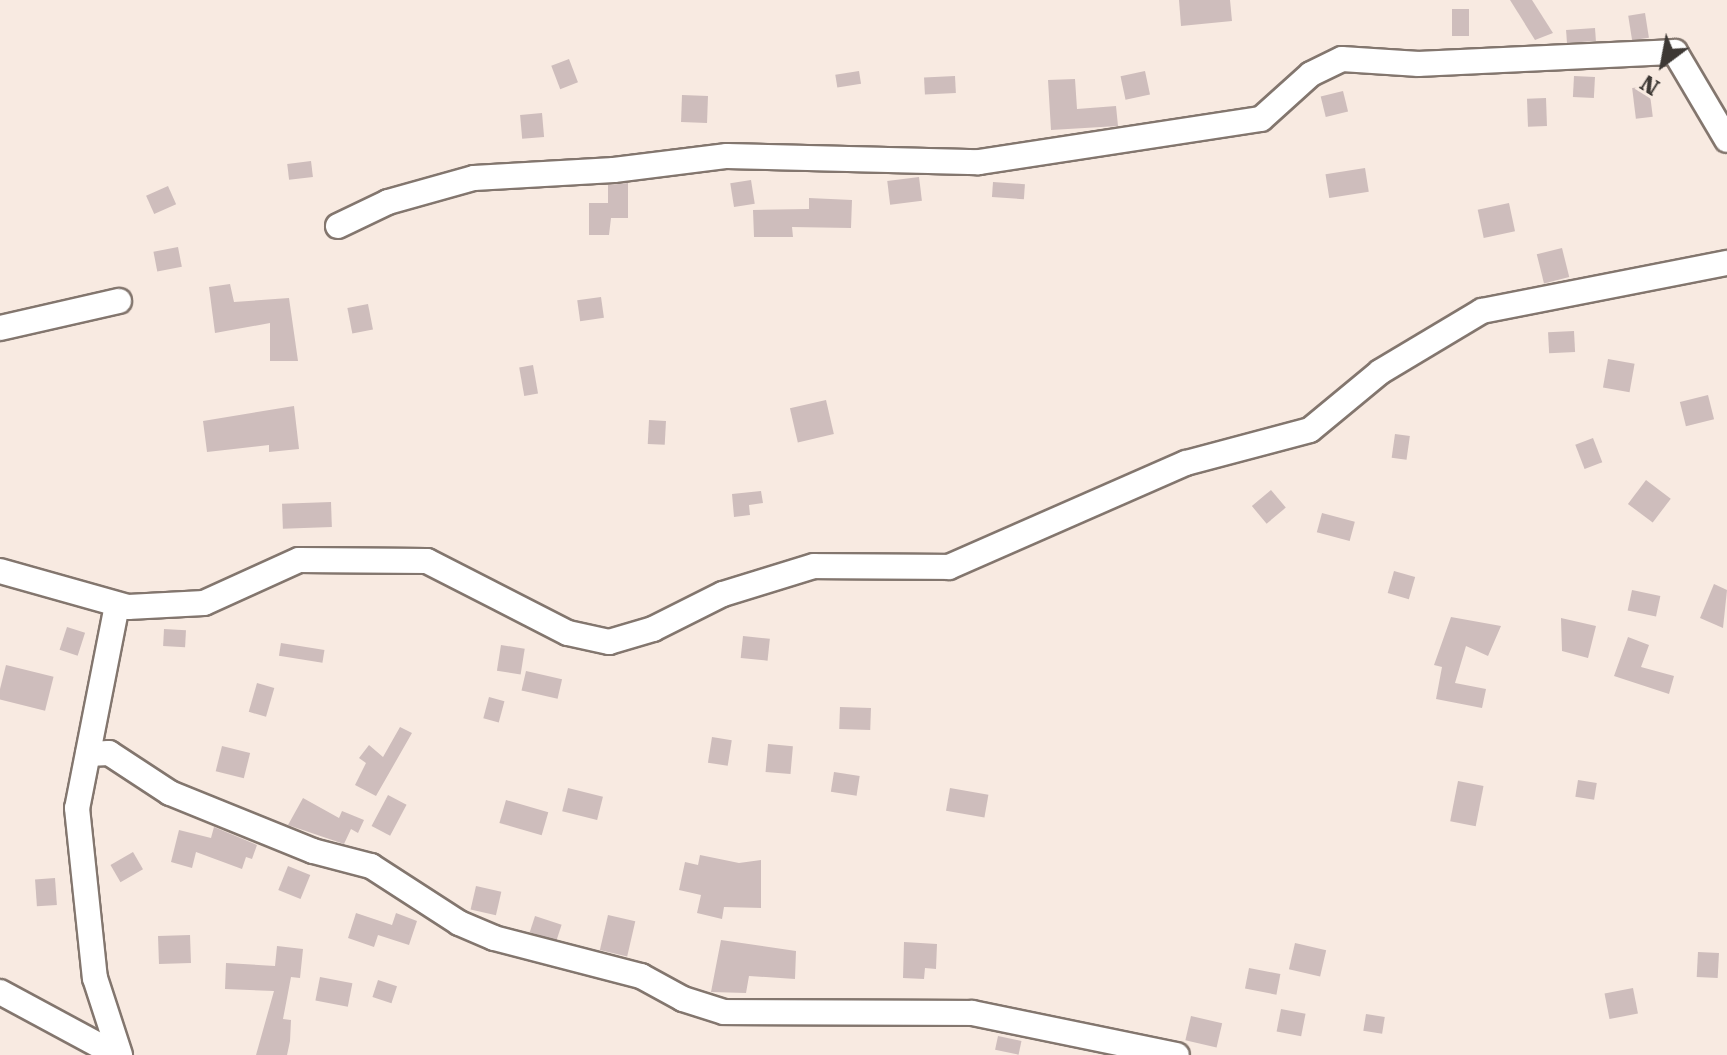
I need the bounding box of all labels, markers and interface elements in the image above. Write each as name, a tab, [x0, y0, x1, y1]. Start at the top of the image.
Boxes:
north arrow	[1623, 24, 1703, 104]
text: N	[1636, 70, 1664, 100]

